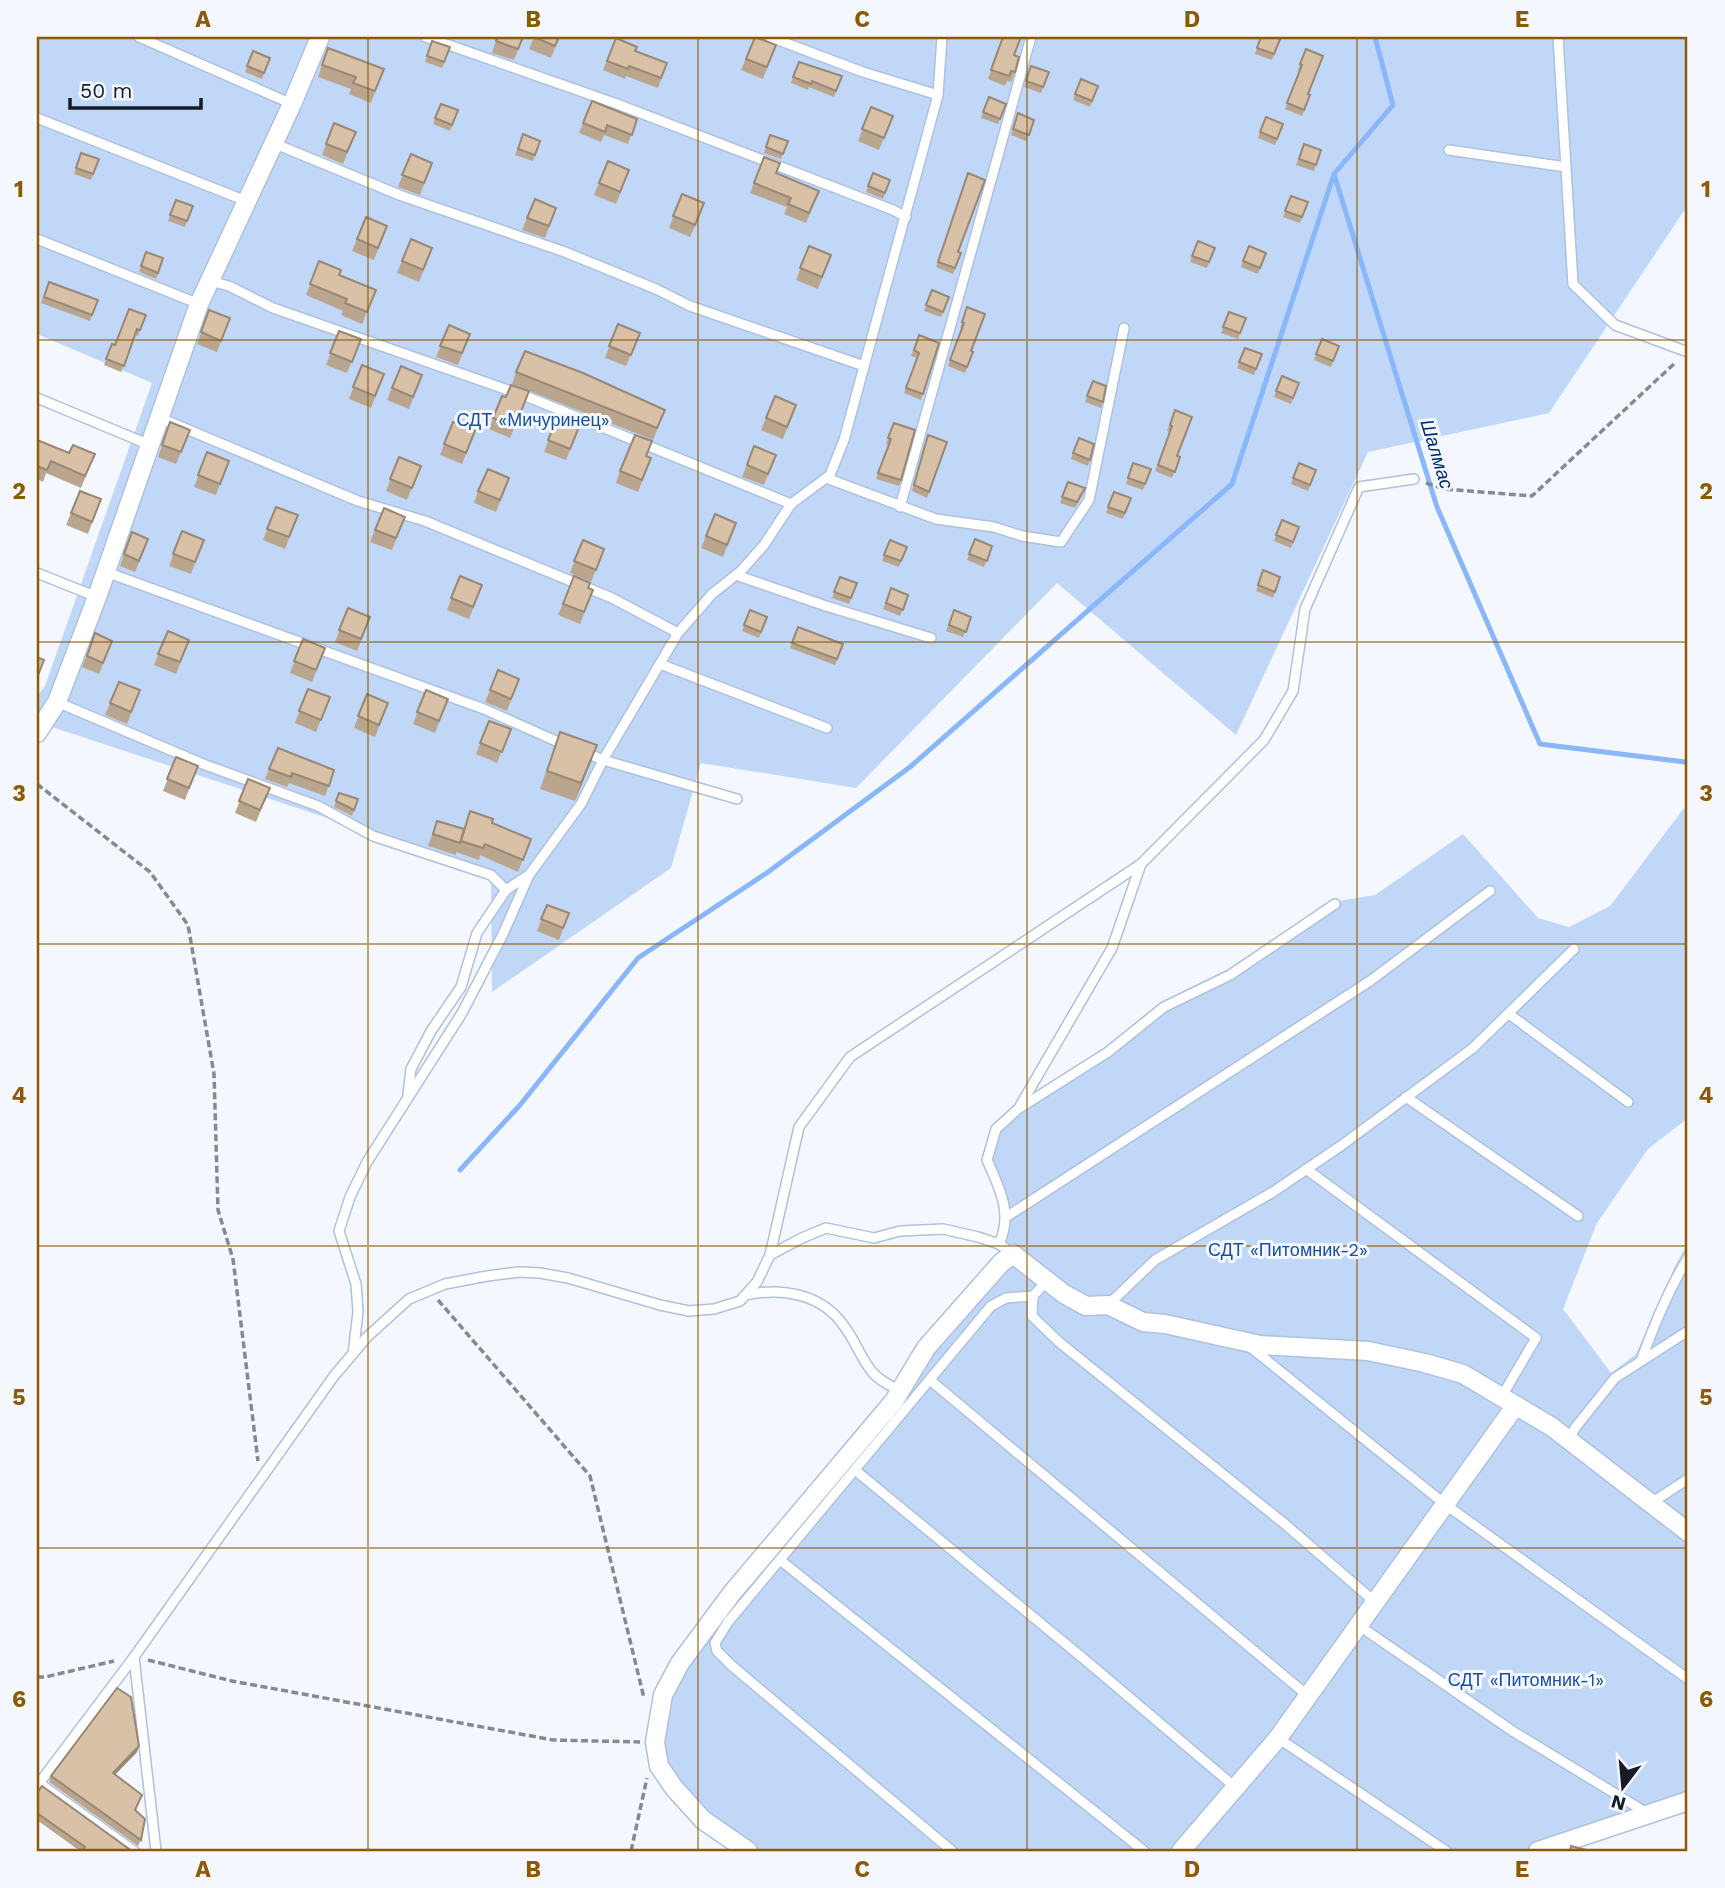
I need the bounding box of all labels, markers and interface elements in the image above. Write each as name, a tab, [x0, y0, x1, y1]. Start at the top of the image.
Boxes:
text: A	[195, 6, 211, 33]
text: B	[525, 6, 541, 33]
text: C	[854, 6, 870, 33]
text: D	[1184, 6, 1200, 33]
text: E	[1515, 6, 1529, 33]
scale bar	[70, 66, 201, 110]
text: 50 m	[80, 78, 132, 103]
text: 1	[14, 176, 24, 203]
text: 1	[1701, 176, 1711, 203]
park label: СДТ «Мичуринец»	[456, 409, 610, 430]
water label: Шалмас	[1416, 416, 1459, 492]
text: 2	[12, 478, 26, 505]
text: 2	[1699, 478, 1713, 505]
text: 3	[12, 780, 26, 807]
text: 3	[1699, 780, 1713, 807]
text: 4	[12, 1082, 27, 1109]
text: 4	[1699, 1082, 1714, 1109]
park label: СДТ «Питомник-2»	[1208, 1239, 1368, 1260]
text: 5	[12, 1384, 26, 1411]
text: 5	[1699, 1384, 1713, 1411]
park label: СДТ «Питомник-1»	[1448, 1669, 1604, 1690]
text: 6	[12, 1686, 26, 1713]
text: 6	[1699, 1686, 1713, 1713]
north arrow	[1588, 1752, 1658, 1822]
text: N	[1609, 1790, 1628, 1816]
text: A	[195, 1856, 211, 1883]
text: B	[525, 1856, 541, 1883]
text: C	[854, 1856, 870, 1883]
text: D	[1184, 1856, 1200, 1883]
text: E	[1515, 1856, 1529, 1883]

